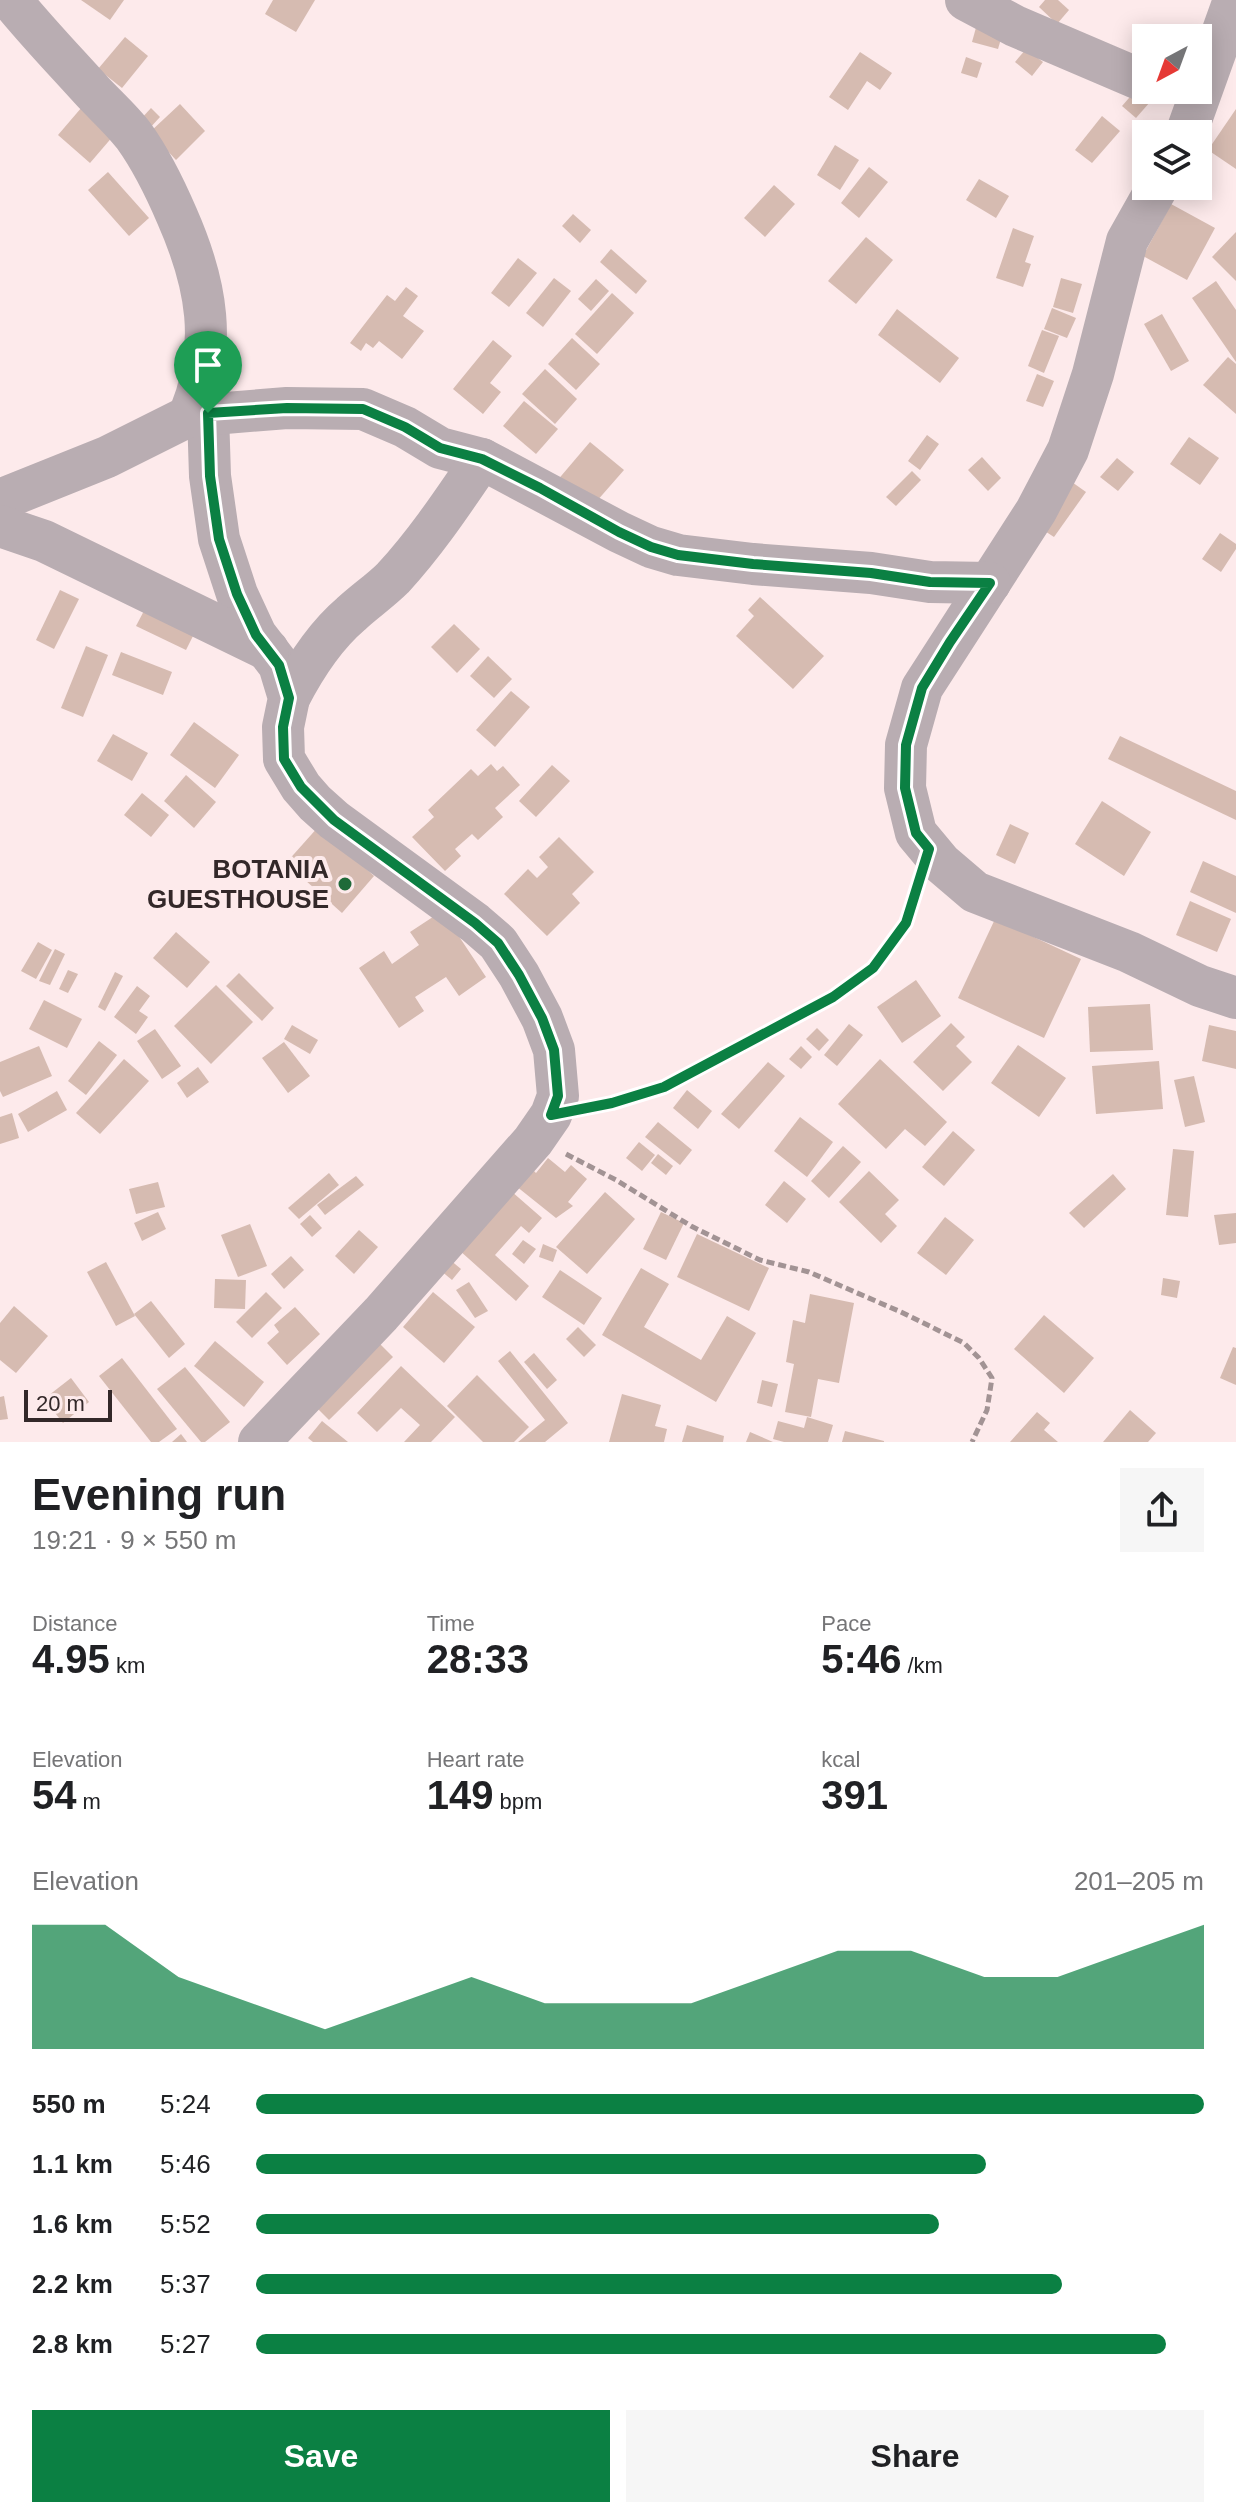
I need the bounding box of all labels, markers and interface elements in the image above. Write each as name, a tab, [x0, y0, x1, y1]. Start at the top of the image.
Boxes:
north arrow	[1132, 24, 1212, 104]
map controls	[1132, 24, 1212, 200]
button: layers	[1132, 120, 1212, 200]
pin	[174, 331, 242, 413]
icon: arrive	[186, 343, 230, 387]
place label: BOTANIA GUESTHOUSE	[147, 854, 329, 914]
marker: BOTANIA GUESTHOUSE	[336, 875, 354, 893]
scale bar	[24, 1386, 112, 1422]
text: 20 m	[36, 1391, 85, 1416]
button: share	[1120, 1468, 1204, 1552]
text: Evening run	[32, 1470, 286, 1519]
text: 19:21 · 9 × 550 m	[32, 1525, 237, 1555]
text: Distance	[32, 1611, 118, 1636]
text: Time	[427, 1611, 475, 1636]
text: Pace	[821, 1611, 871, 1636]
text: 4.95	[32, 1637, 110, 1681]
text: 28:33	[427, 1637, 529, 1681]
text: 5:46	[821, 1637, 901, 1681]
text: km	[110, 1653, 145, 1678]
text: /km	[901, 1653, 943, 1678]
text: Elevation	[32, 1747, 123, 1772]
text: Heart rate	[427, 1747, 524, 1772]
text: kcal	[821, 1747, 860, 1772]
text: 54	[32, 1773, 77, 1817]
text: 149	[427, 1773, 493, 1817]
text: 391	[821, 1773, 888, 1817]
text: m	[77, 1789, 101, 1814]
text: bpm	[493, 1789, 542, 1814]
text: Elevation	[32, 1866, 139, 1896]
text: 201–205 m	[1074, 1866, 1204, 1896]
text: 550 m	[32, 2089, 106, 2119]
text: 5:24	[160, 2089, 211, 2119]
text: 1.1 km	[32, 2149, 113, 2179]
text: 5:46	[160, 2149, 211, 2179]
text: 1.6 km	[32, 2209, 113, 2239]
text: 5:52	[160, 2209, 211, 2239]
text: 2.2 km	[32, 2269, 113, 2299]
text: 5:37	[160, 2269, 211, 2299]
text: 2.8 km	[32, 2329, 113, 2359]
text: 5:27	[160, 2329, 211, 2359]
button: Save	[32, 2410, 610, 2502]
button: Share	[626, 2410, 1204, 2502]

